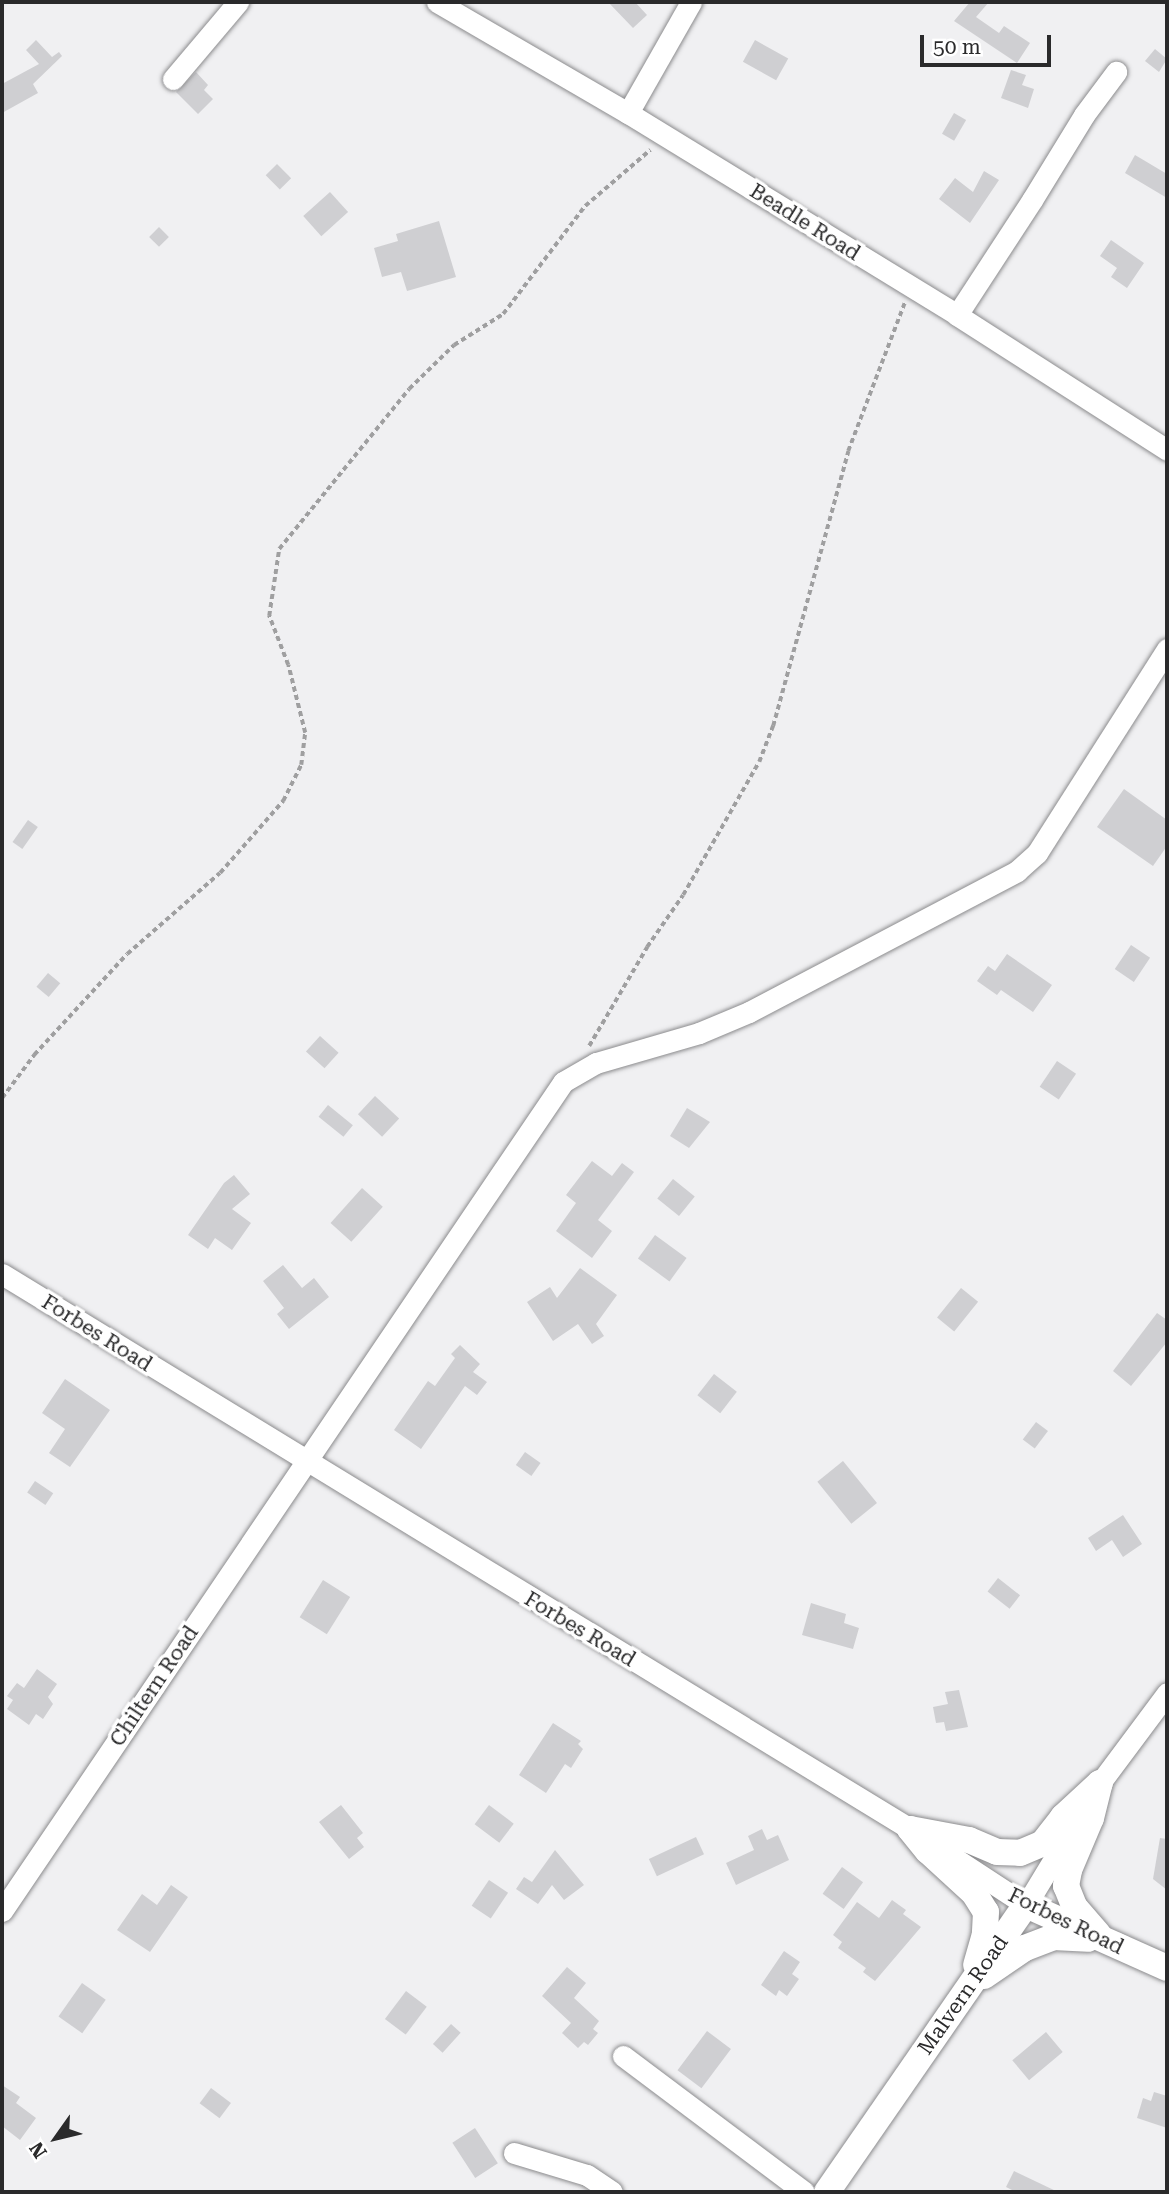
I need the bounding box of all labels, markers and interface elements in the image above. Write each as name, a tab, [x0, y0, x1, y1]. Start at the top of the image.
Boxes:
scale bar	[924, 21, 1055, 65]
text: 50 m	[933, 35, 981, 59]
street label: Beadle Road	[745, 178, 865, 266]
street label: Forbes Road	[37, 1289, 157, 1377]
street label: Forbes Road	[520, 1586, 640, 1672]
street label: Chiltern Road	[104, 1621, 204, 1751]
street label: Forbes Road	[1004, 1882, 1128, 1960]
street label: Malvern Road	[913, 1930, 1013, 2060]
north arrow	[21, 2103, 91, 2173]
text: N	[25, 2138, 52, 2163]

